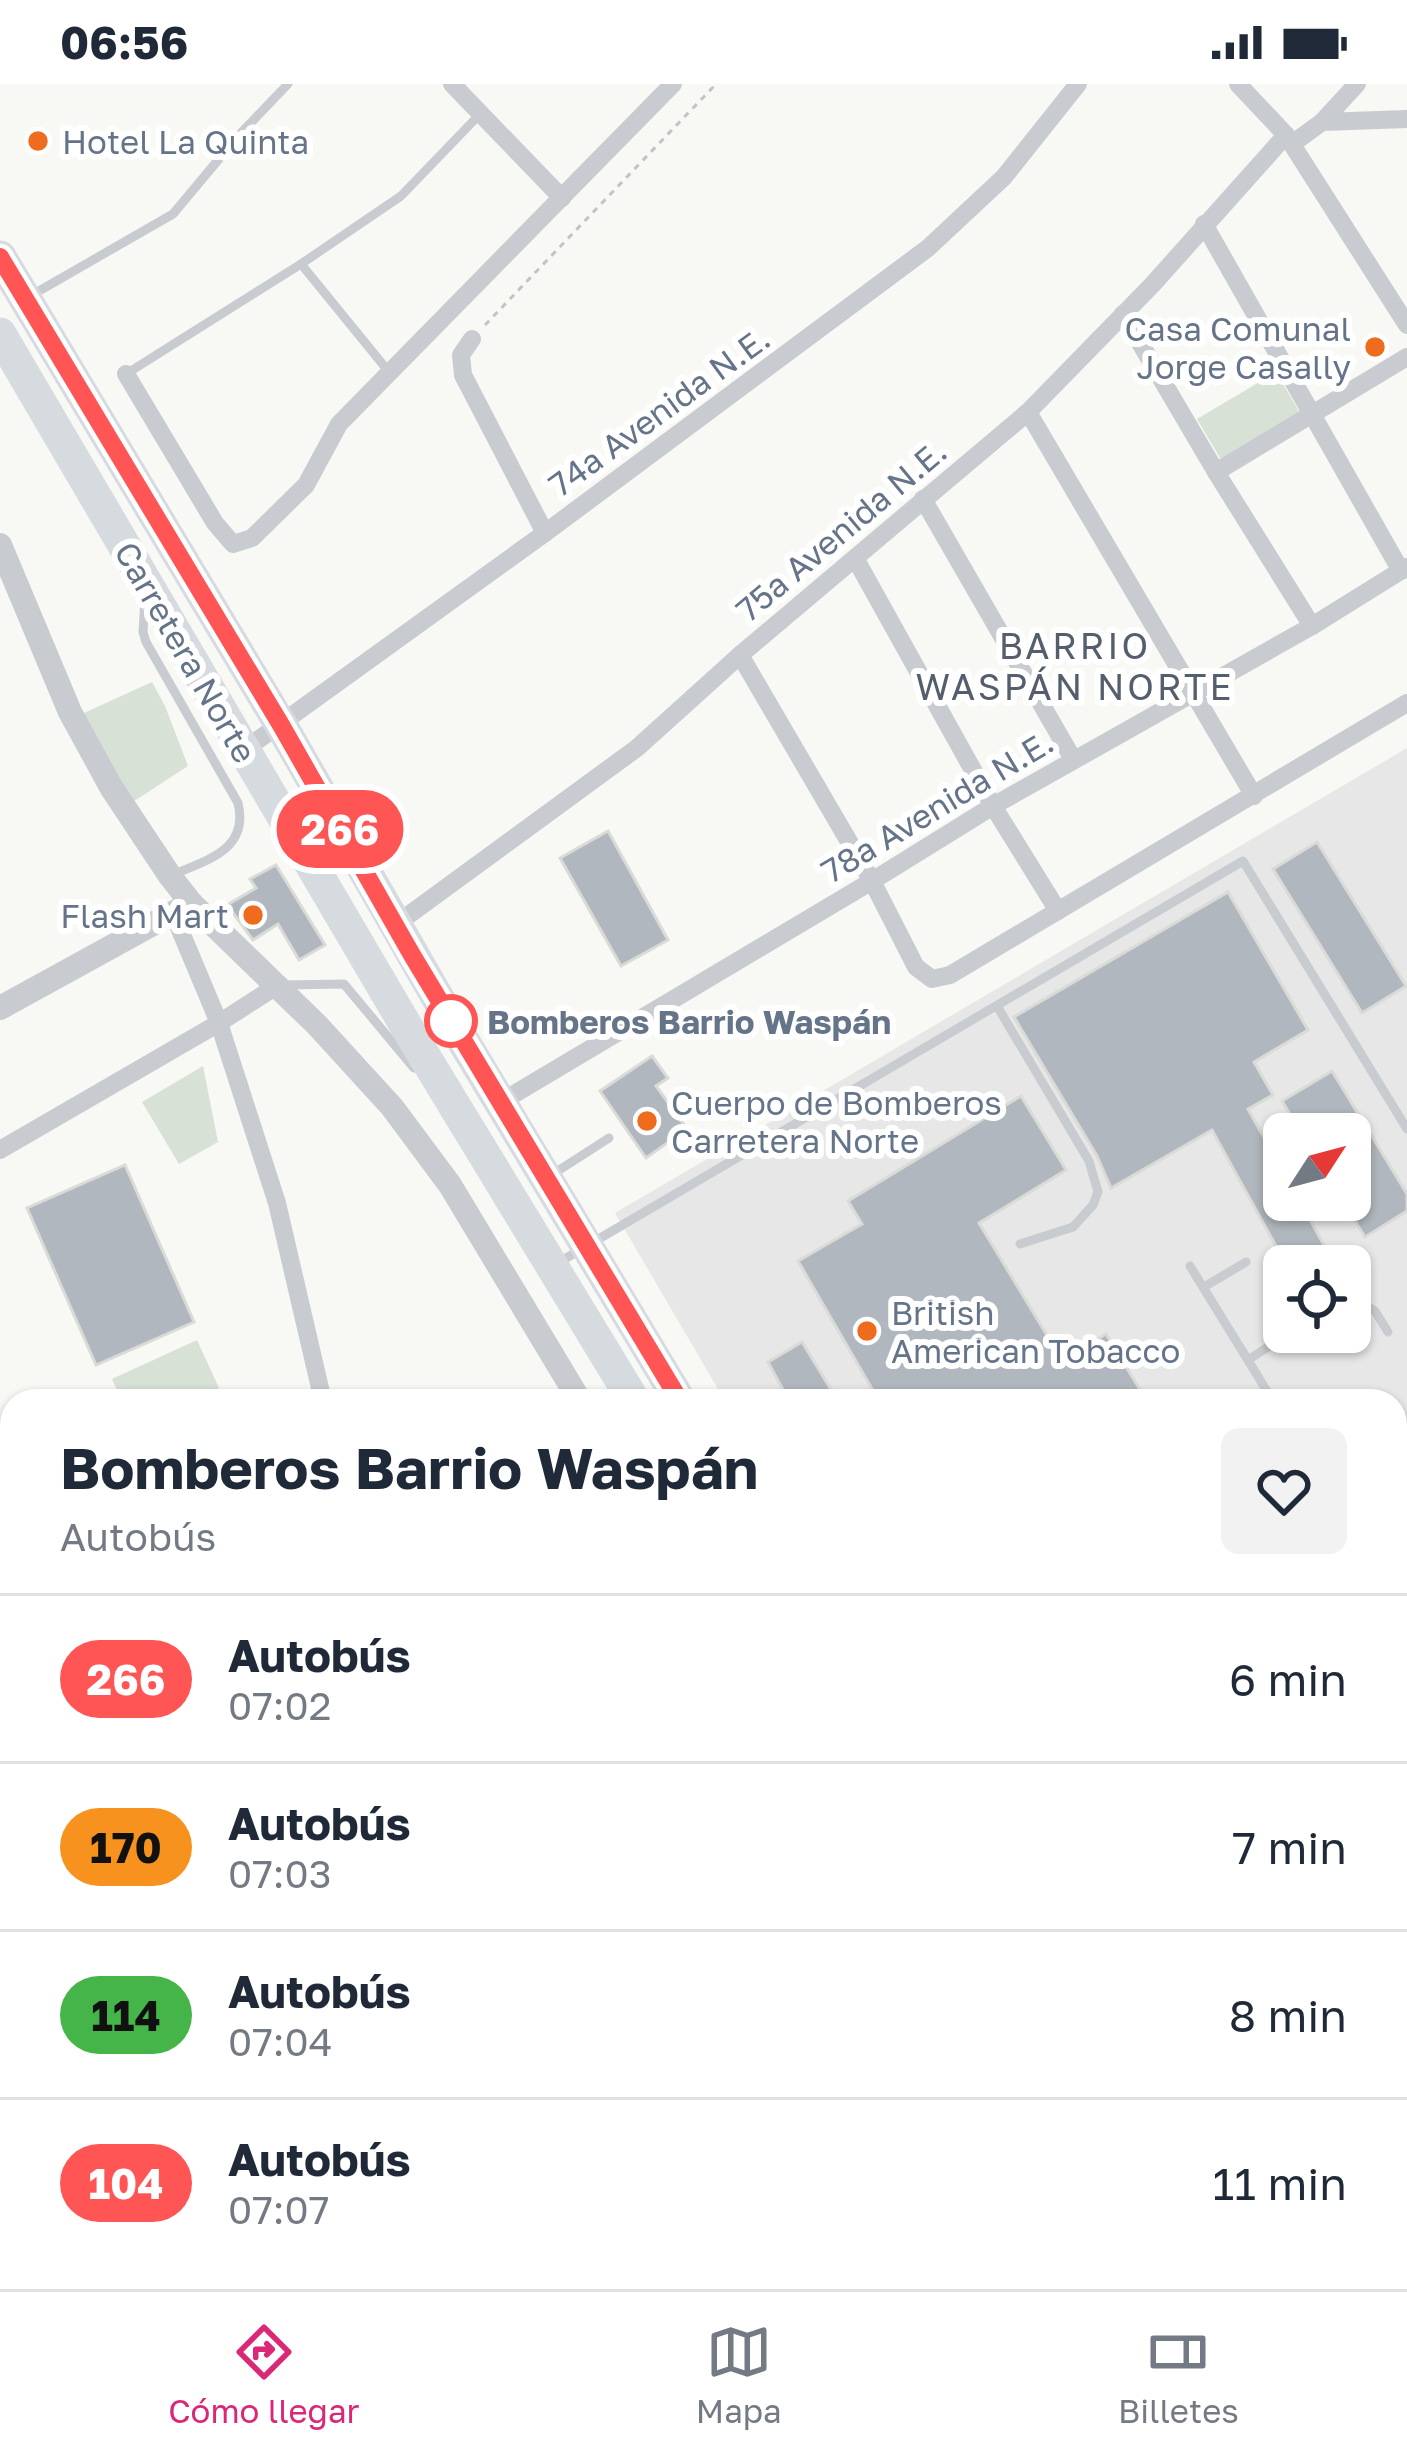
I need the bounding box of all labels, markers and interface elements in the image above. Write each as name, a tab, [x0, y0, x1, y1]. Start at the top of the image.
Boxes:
text: 06:56	[60, 15, 188, 69]
place label: Hotel La Quinta	[62, 122, 309, 161]
marker: Hotel La Quinta	[25, 128, 51, 154]
place label: Casa Comunal Jorge Casally	[1125, 309, 1351, 386]
street label: 74a Avenida N.E.	[541, 318, 777, 504]
marker: Casa Comunal Jorge Casally	[1362, 334, 1388, 360]
street label: 75a Avenida N.E.	[728, 431, 954, 629]
street label: Carretera Norte	[107, 535, 265, 769]
district label: BARRIO WASPÁN NORTE	[916, 624, 1234, 708]
street label: 78a Avenida N.E.	[814, 722, 1060, 890]
line badge: 266	[271, 790, 409, 868]
text: 266	[301, 804, 379, 854]
place label: Flash Mart	[60, 896, 229, 935]
marker: Flash Mart	[240, 902, 266, 928]
marker: Bomberos Barrio Waspán	[426, 996, 476, 1046]
place label: Bomberos Barrio Waspán	[487, 1002, 891, 1041]
place label: Cuerpo de Bomberos Carretera Norte	[671, 1083, 1002, 1160]
marker: Cuerpo de Bomberos Carretera Norte	[634, 1108, 660, 1134]
north arrow	[1263, 1113, 1371, 1221]
map controls	[1263, 1113, 1371, 1353]
button: locate	[1263, 1245, 1371, 1353]
place label: British American Tobacco	[891, 1293, 1180, 1370]
marker: British American Tobacco	[854, 1318, 880, 1344]
button: heart	[1221, 1428, 1347, 1554]
text: Bomberos Barrio Waspán	[60, 1433, 758, 1502]
text: Autobús	[60, 1513, 216, 1560]
text: Autobús	[228, 1628, 411, 1682]
text: 6 min	[1229, 1652, 1347, 1706]
text: 266	[87, 1654, 165, 1704]
text: 07:02	[228, 1682, 331, 1729]
text: Autobús	[228, 1796, 411, 1850]
text: 7 min	[1232, 1820, 1347, 1874]
text: 170	[90, 1822, 162, 1872]
text: 07:03	[228, 1850, 332, 1897]
text: Autobús	[228, 1964, 411, 2018]
text: 8 min	[1229, 1988, 1347, 2042]
text: 114	[91, 1990, 161, 2040]
text: 07:04	[228, 2018, 333, 2065]
text: Autobús	[228, 2132, 411, 2186]
text: 11 min	[1213, 2156, 1347, 2210]
text: 104	[88, 2158, 164, 2208]
text: 07:07	[228, 2186, 329, 2233]
tab: Cómo llegar	[168, 2319, 359, 2430]
tab: Mapa	[696, 2319, 782, 2430]
tab: Billetes	[1118, 2319, 1239, 2430]

